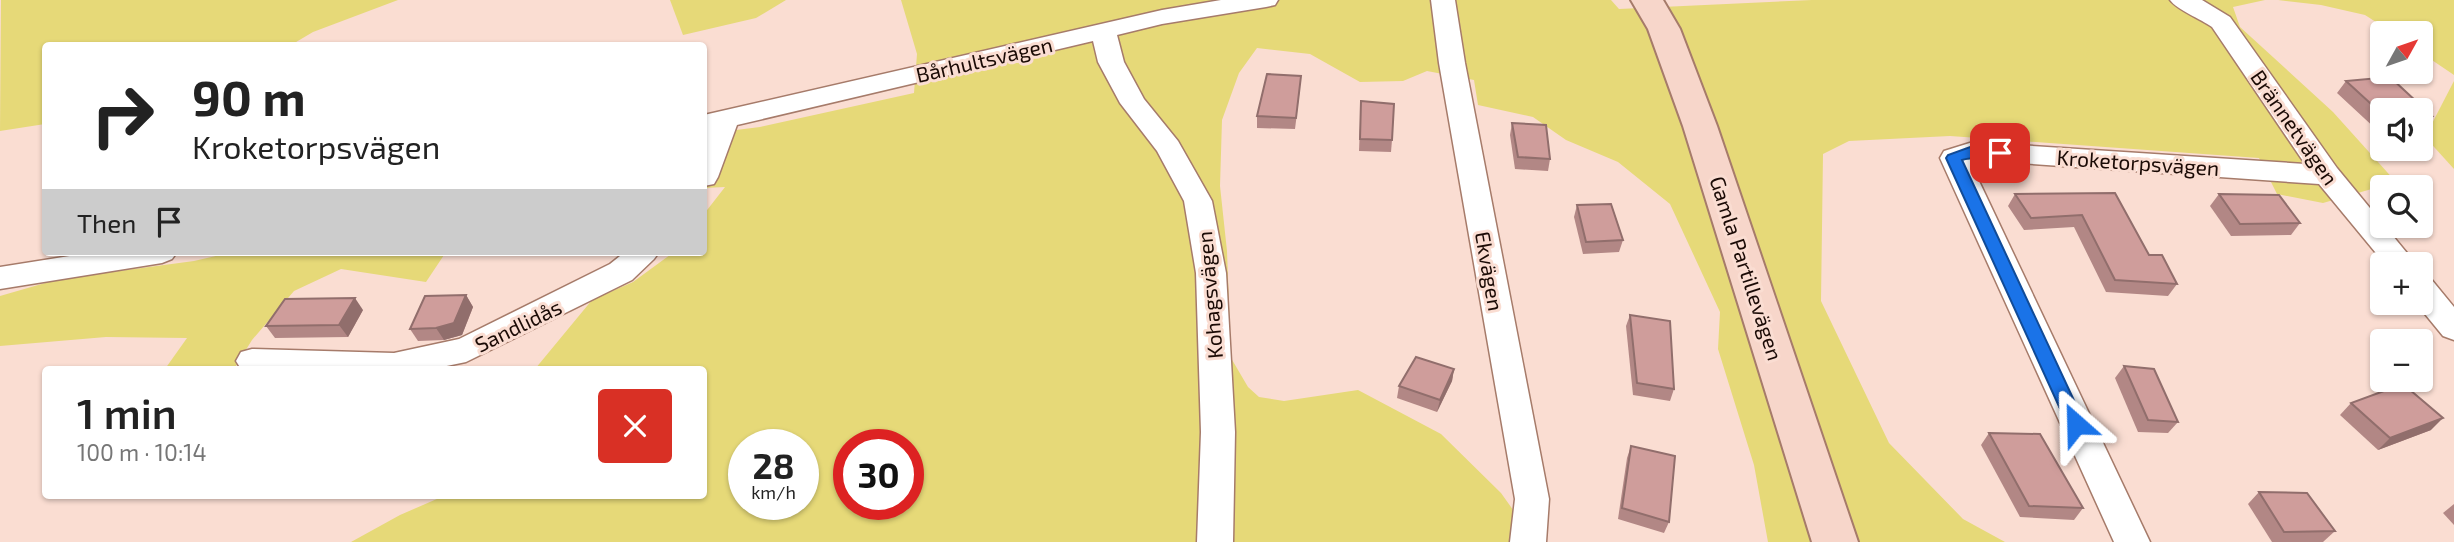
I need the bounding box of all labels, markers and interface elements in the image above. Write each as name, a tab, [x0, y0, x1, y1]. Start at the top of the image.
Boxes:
north arrow	[2370, 21, 2432, 84]
map controls	[2370, 21, 2433, 392]
street label: Bårhultsvägen	[913, 31, 1055, 87]
street label: Brännetvägen	[2246, 65, 2344, 189]
text: 90 m	[192, 67, 306, 126]
icon: right	[77, 70, 168, 161]
button: sound	[2370, 98, 2433, 161]
pin	[1970, 123, 2030, 183]
text: Kroketorpsvägen	[192, 127, 440, 165]
icon: arrive	[1981, 134, 2019, 172]
street label: Kroketorpsvägen	[2056, 144, 2220, 180]
street label: Gamla Partillevägen	[1705, 173, 1789, 363]
button: search	[2370, 175, 2433, 238]
icon: arrive	[150, 203, 188, 241]
text: Then	[77, 207, 136, 238]
street label: Ekvägen	[1471, 229, 1509, 313]
street label: Kohagsvägen	[1191, 230, 1227, 360]
button: +	[2370, 252, 2433, 315]
street label: Sandlidås	[471, 293, 565, 357]
button: −	[2370, 329, 2433, 392]
text: 1 min	[77, 387, 177, 437]
position arrow	[2039, 387, 2113, 461]
button: close	[598, 389, 672, 463]
speed limit sign: 30	[833, 429, 924, 520]
text: 100 m · 10:14	[77, 438, 207, 466]
text: 28	[752, 444, 795, 486]
text: km/h	[751, 481, 796, 503]

